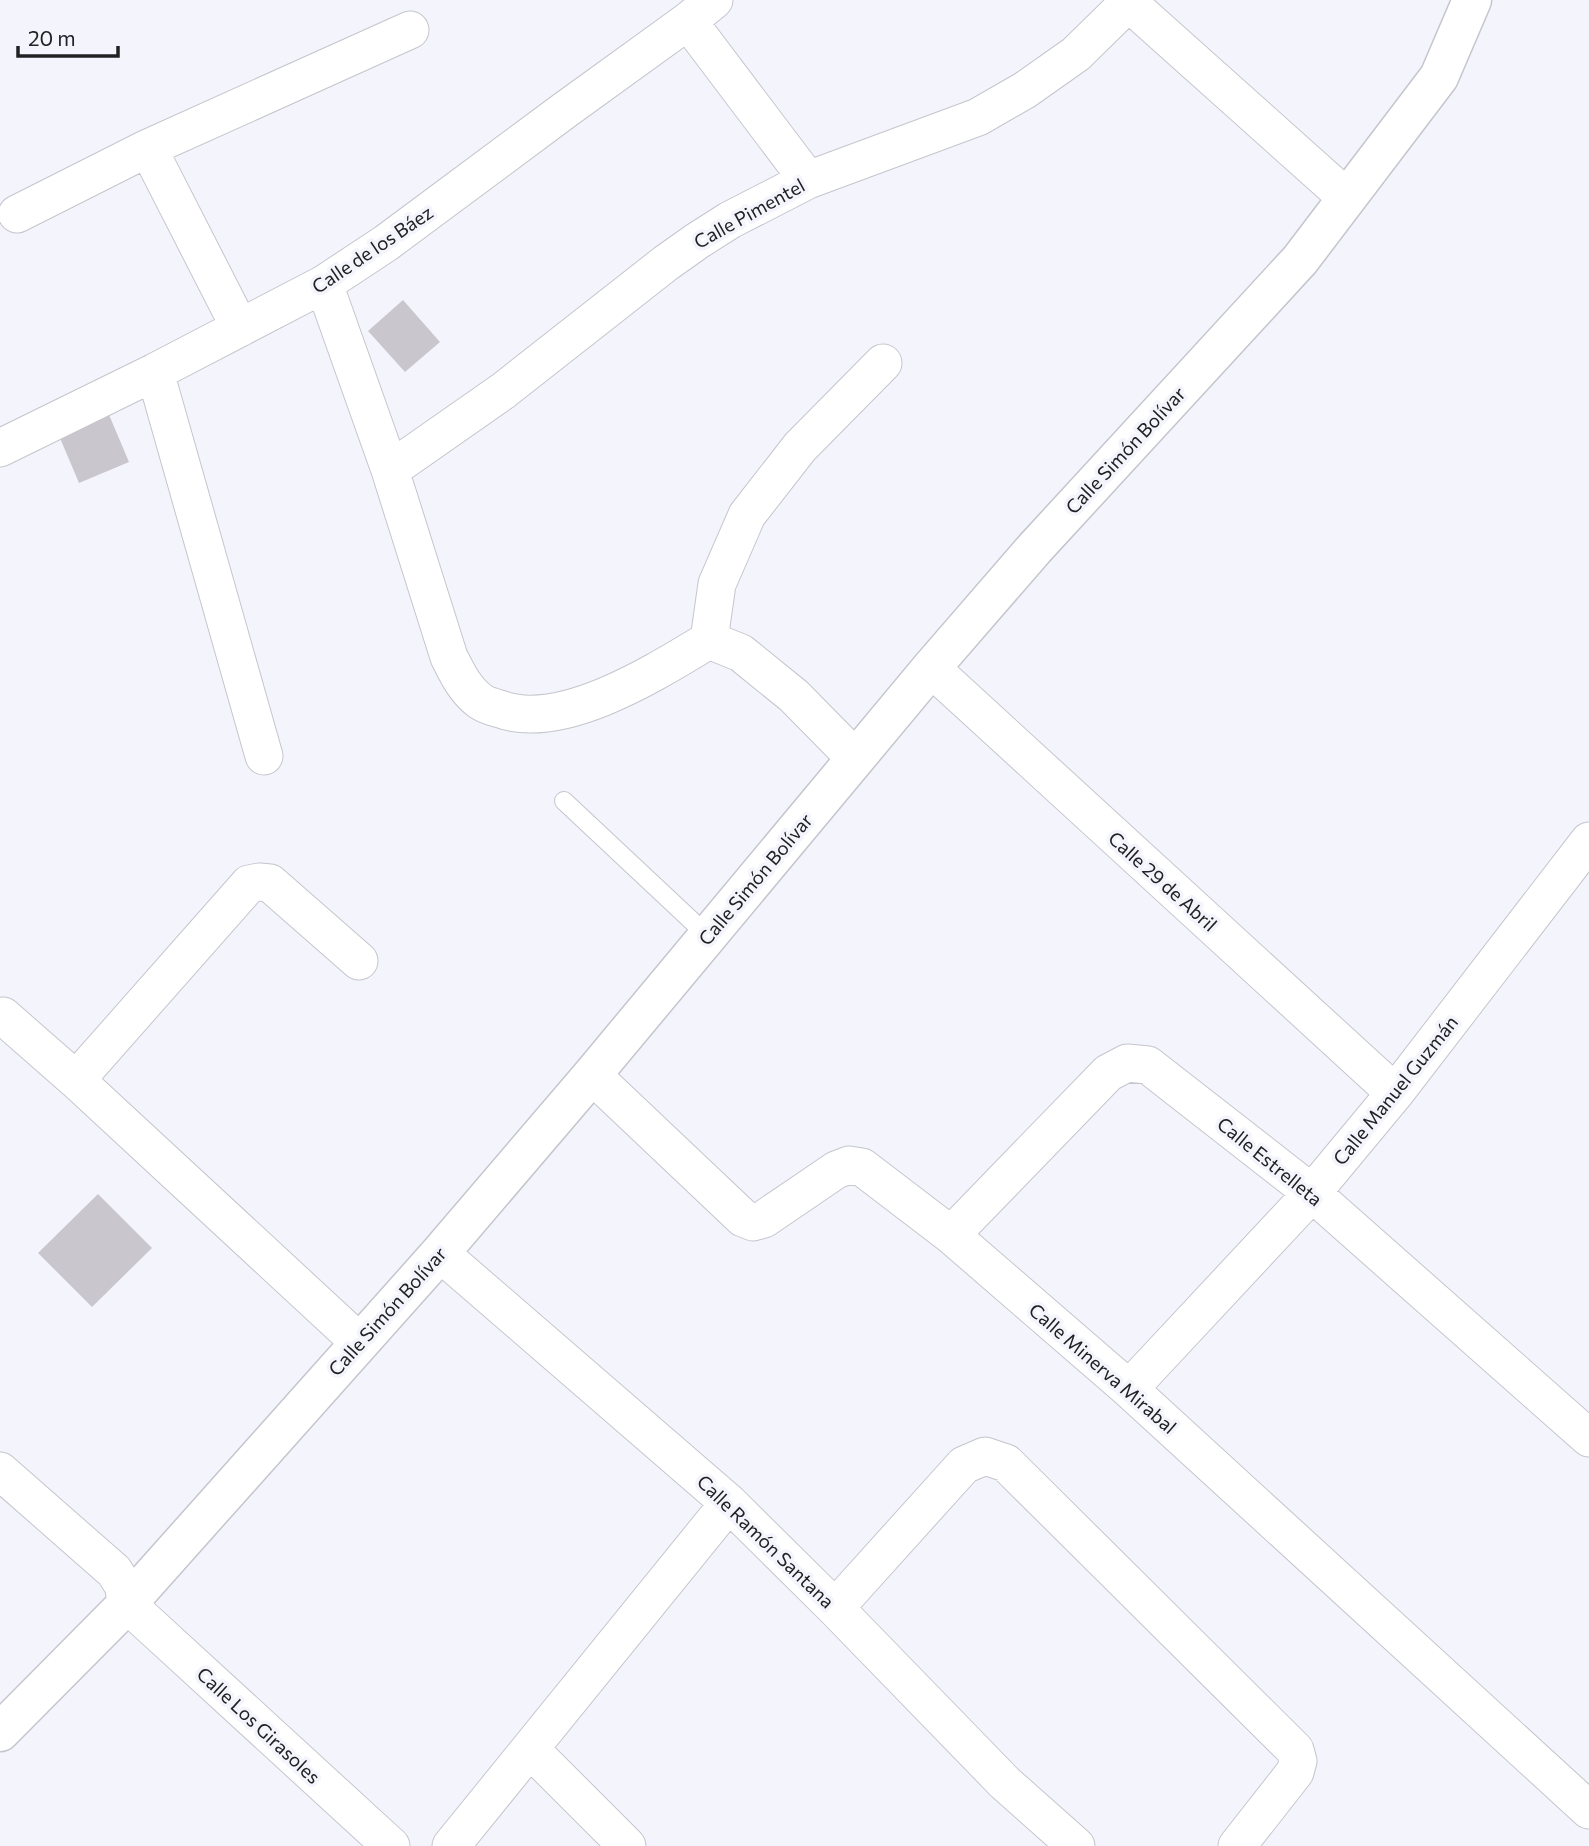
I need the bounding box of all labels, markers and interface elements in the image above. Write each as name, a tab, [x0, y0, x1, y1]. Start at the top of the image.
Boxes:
scale bar	[18, 14, 117, 58]
text: 20 m	[28, 25, 76, 50]
street label: Calle Pimentel	[690, 173, 808, 253]
street label: Calle de los Báez	[307, 200, 437, 298]
street label: Calle Simón Bolívar	[1060, 381, 1190, 518]
street label: Calle Simón Bolívar	[693, 808, 817, 950]
street label: Calle 29 de Abril	[1104, 826, 1222, 936]
street label: Calle Manuel Guzmán	[1328, 1011, 1462, 1169]
street label: Calle Estrelleta	[1213, 1112, 1327, 1210]
street label: Calle Simón Bolívar	[323, 1242, 451, 1380]
street label: Calle Minerva Mirabal	[1025, 1298, 1181, 1438]
street label: Calle Ramón Santana	[693, 1470, 839, 1612]
street label: Calle Los Girasoles	[193, 1662, 325, 1788]

